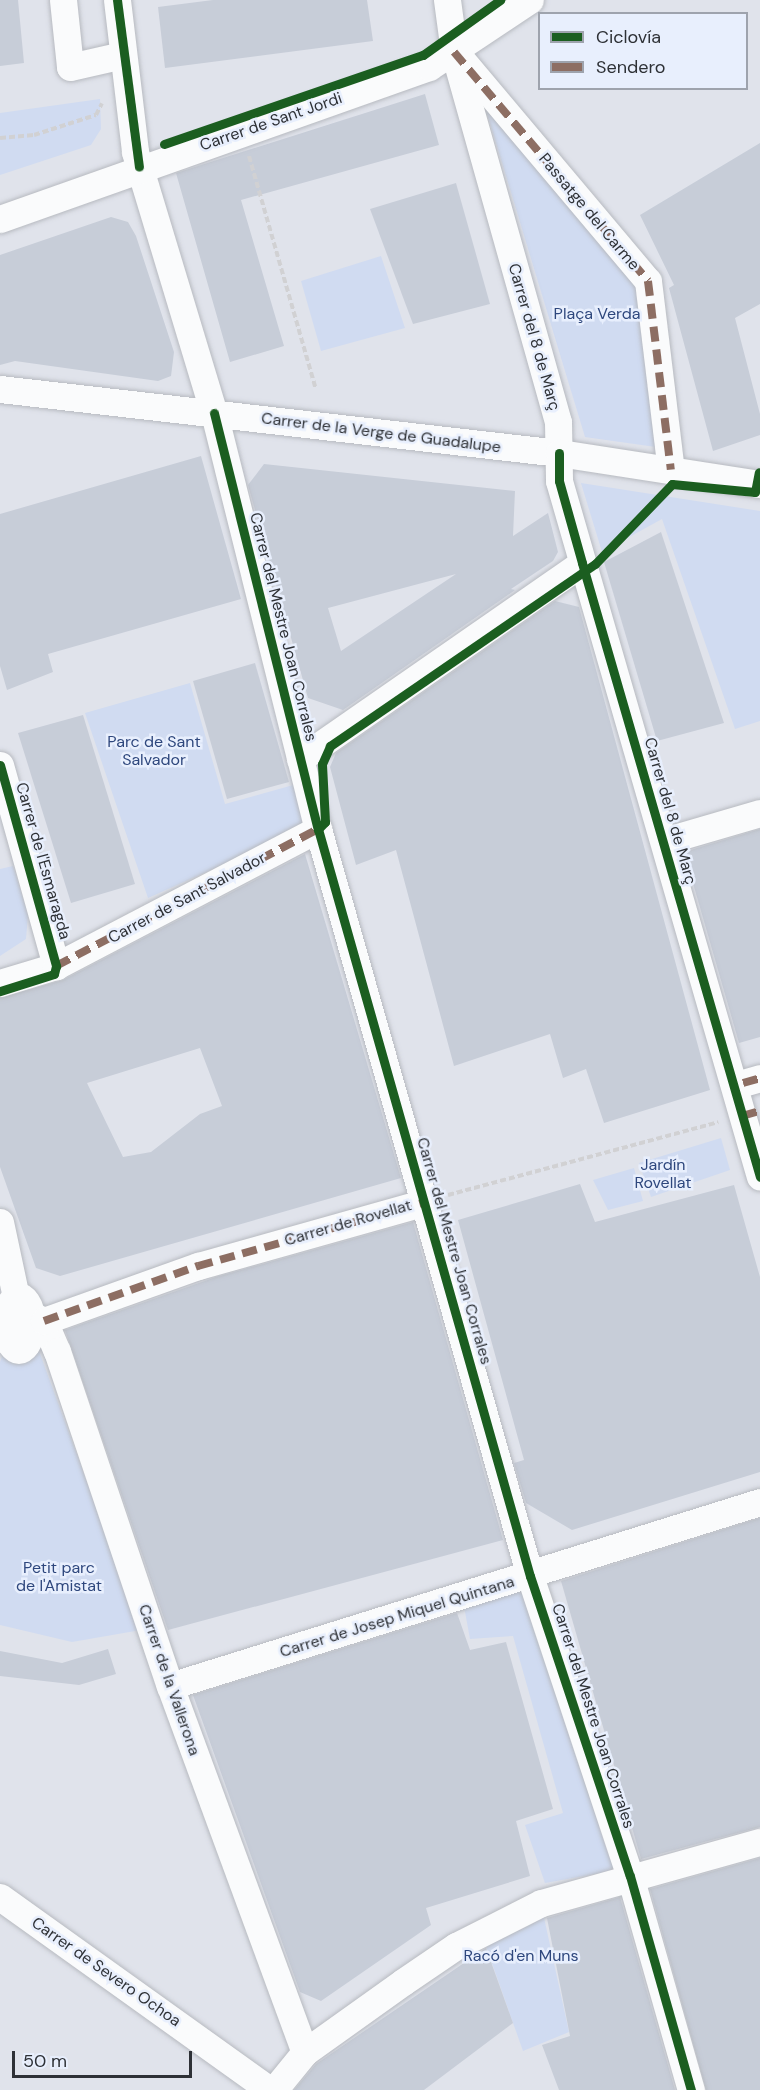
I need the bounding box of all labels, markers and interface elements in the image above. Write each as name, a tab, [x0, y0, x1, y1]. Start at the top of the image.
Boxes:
legend	[538, 12, 748, 90]
text: Ciclovía	[596, 25, 661, 49]
text: Sendero	[596, 55, 666, 79]
street label: Carrer de Sant Jordi	[197, 89, 345, 155]
street label: Passatge del Carme	[534, 150, 644, 274]
street label: Carrer del 8 de Març	[504, 261, 564, 413]
park label: Plaça Verda	[554, 304, 640, 324]
street label: Carrer de la Verge de Guadalupe	[260, 409, 502, 457]
street label: Carrer del Mestre Joan Corrales	[245, 511, 321, 743]
park label: Parc de Sant Salvador	[107, 732, 201, 770]
street label: Carrer del 8 de Març	[640, 735, 700, 887]
street label: Carrer de l'Esmaragda	[11, 780, 75, 942]
street label: Carrer de Sant Salvador	[105, 848, 269, 948]
street label: Carrer del Mestre Joan Corrales	[412, 1135, 496, 1367]
park label: Jardín Rovellat	[634, 1155, 692, 1193]
street label: Carrer de Rovellat	[282, 1196, 414, 1250]
park label: Petit parc de l'Amistat	[16, 1558, 102, 1596]
street label: Carrer de Josep Miquel Quintana	[277, 1572, 517, 1662]
street label: Carrer del Mestre Joan Corrales	[548, 1601, 638, 1831]
street label: Carrer de la Vallerona	[134, 1602, 204, 1758]
street label: Carrer de Severo Ochoa	[28, 1913, 184, 2031]
park label: Racó d'en Muns	[463, 1946, 579, 1966]
scale bar	[15, 2039, 195, 2077]
text: 50 m	[23, 2049, 67, 2073]

